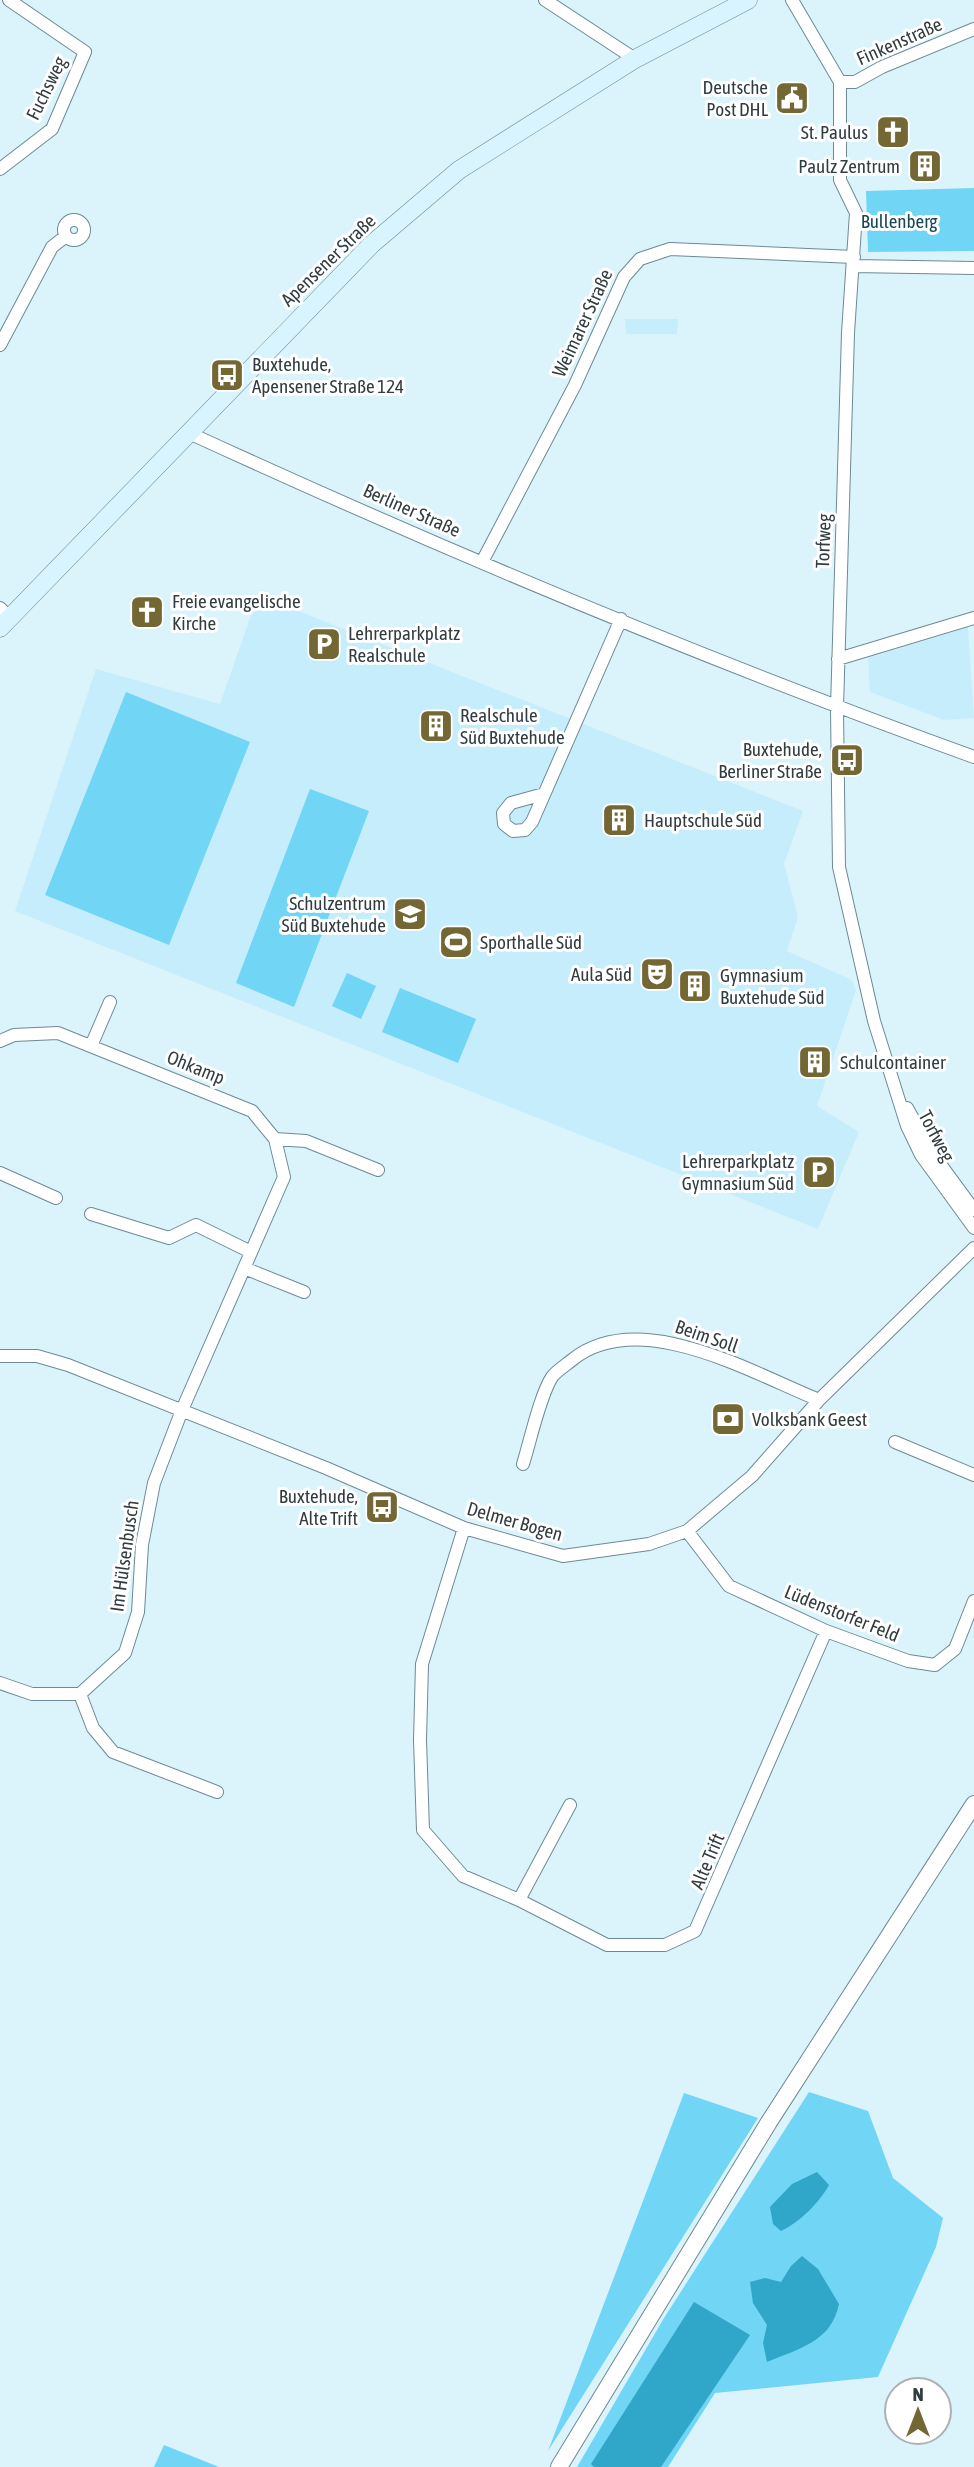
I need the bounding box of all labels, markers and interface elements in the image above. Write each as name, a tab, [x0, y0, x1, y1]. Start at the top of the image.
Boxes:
street label: Finkenstraße	[853, 12, 945, 70]
street label: Fuchsweg	[21, 52, 71, 123]
place label: Deutsche Post DHL	[703, 76, 769, 120]
public building icon: Deutsche Post DHL	[773, 79, 811, 117]
church icon: St. Paulus	[874, 113, 912, 151]
place label: St. Paulus	[801, 121, 868, 143]
building icon: Paulz Zentrum	[906, 147, 944, 185]
place label: Paulz Zentrum	[798, 155, 900, 177]
street label: Apensener Straße	[276, 210, 380, 310]
park label: Bullenberg	[861, 210, 938, 232]
street label: Weimarer Straße	[547, 266, 617, 380]
place label: Buxtehude, Apensener Straße 124	[252, 353, 404, 397]
bus stop icon: Buxtehude, Apensener Straße 124	[208, 356, 246, 394]
street label: Berliner Straße	[360, 479, 464, 541]
street label: Torfweg	[811, 512, 835, 569]
place label: Freie evangelische Kirche	[172, 590, 301, 634]
church icon: Freie evangelische Kirche	[128, 593, 166, 631]
place label: Lehrerparkplatz Realschule	[348, 622, 460, 666]
parking icon: Lehrerparkplatz Realschule	[305, 625, 343, 663]
place label: Realschule Süd Buxtehude	[460, 704, 565, 748]
building icon: Realschule Süd Buxtehude	[417, 707, 455, 745]
place label: Buxtehude, Berliner Straße	[718, 738, 822, 782]
bus stop icon: Buxtehude, Berliner Straße	[828, 741, 866, 779]
building icon: Hauptschule Süd	[600, 801, 638, 839]
place label: Hauptschule Süd	[644, 809, 762, 831]
place label: Schulzentrum Süd Buxtehude	[281, 892, 386, 936]
school or university icon: Schulzentrum Süd Buxtehude	[391, 895, 429, 933]
sports icon: Sporthalle Süd	[437, 923, 475, 961]
place label: Sporthalle Süd	[480, 931, 582, 953]
theatre icon: Aula Süd	[638, 955, 676, 993]
place label: Aula Süd	[571, 963, 632, 985]
place label: Gymnasium Buxtehude Süd	[720, 964, 825, 1008]
building icon: Gymnasium Buxtehude Süd	[676, 967, 714, 1005]
building icon: Schulcontainer	[796, 1043, 834, 1081]
street label: Ohkamp	[164, 1046, 228, 1088]
place label: Schulcontainer	[840, 1051, 946, 1073]
street label: Torfweg	[914, 1107, 960, 1166]
place label: Lehrerparkplatz Gymnasium Süd	[682, 1150, 794, 1194]
parking icon: Lehrerparkplatz Gymnasium Süd	[800, 1153, 838, 1191]
street label: Beim Soll	[673, 1315, 741, 1357]
bank icon: Volksbank Geest	[709, 1400, 747, 1438]
place label: Volksbank Geest	[752, 1408, 867, 1430]
place label: Buxtehude, Alte Trift	[279, 1485, 358, 1529]
bus stop icon: Buxtehude, Alte Trift	[363, 1488, 401, 1526]
street label: Delmer Bogen	[465, 1497, 565, 1545]
street label: Im Hülsenbusch	[105, 1499, 143, 1613]
street label: Lüdenstorfer Feld	[782, 1580, 902, 1646]
street label: Alte Trift	[685, 1830, 729, 1892]
north arrow	[883, 2376, 953, 2446]
text: N	[912, 2383, 924, 2405]

